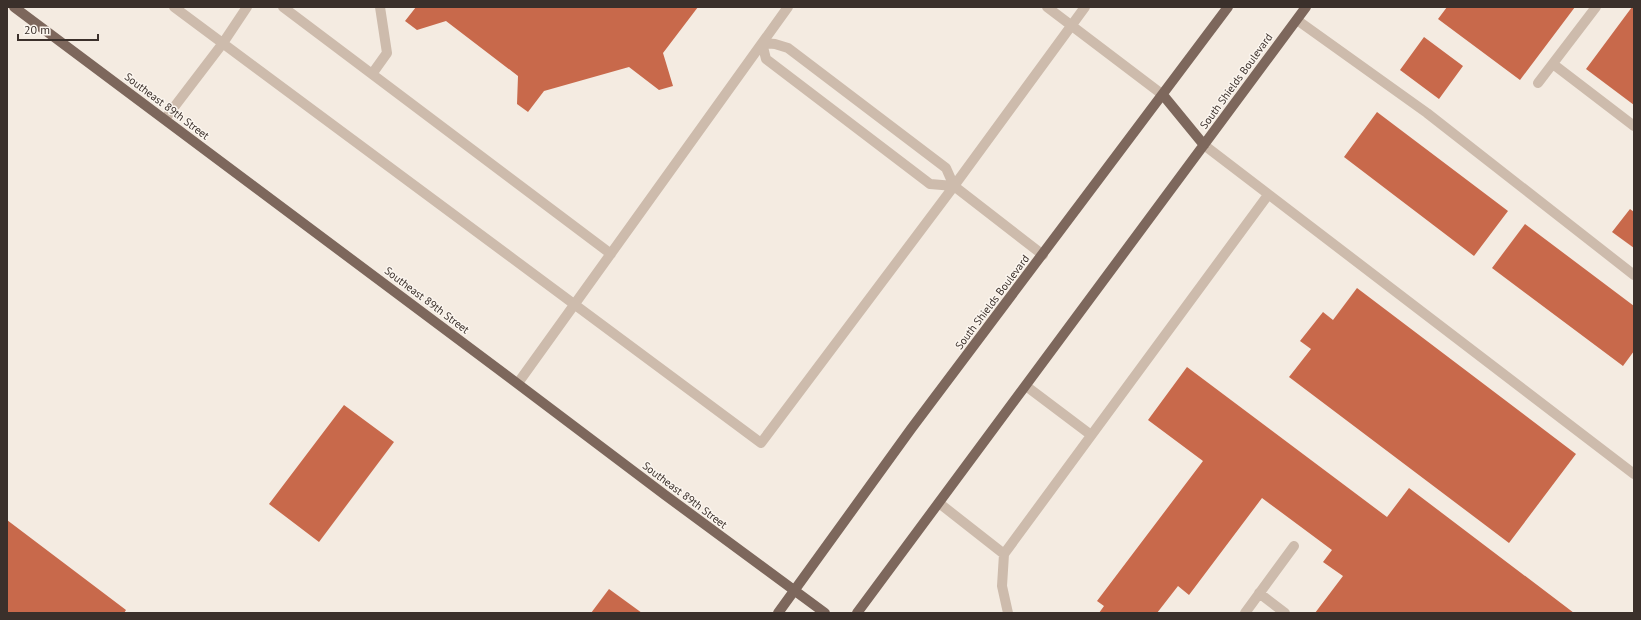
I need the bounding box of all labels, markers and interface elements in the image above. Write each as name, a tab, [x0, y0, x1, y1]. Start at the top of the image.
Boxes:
scale bar	[18, 16, 98, 42]
text: 20 m	[24, 22, 50, 37]
street label: South Shields Boulevard	[1197, 30, 1275, 132]
street label: Southeast 89th Street	[122, 70, 212, 143]
street label: South Shields Boulevard	[952, 252, 1032, 352]
street label: Southeast 89th Street	[382, 264, 472, 337]
street label: Southeast 89th Street	[640, 459, 730, 532]

